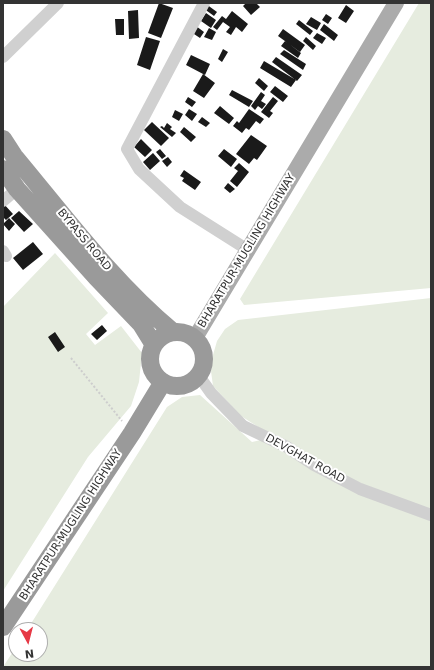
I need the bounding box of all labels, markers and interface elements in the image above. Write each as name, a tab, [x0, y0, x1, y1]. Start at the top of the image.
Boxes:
street label: BHARATPUR-MUGLING HIGHWAY	[196, 172, 298, 330]
street label: BYPASS ROAD	[54, 206, 114, 274]
street label: DEVGHAT ROAD	[263, 432, 347, 486]
street label: BHARATPUR-MUGLING HIGHWAY	[17, 447, 125, 603]
north arrow	[8, 622, 48, 662]
text: N	[24, 646, 35, 660]

